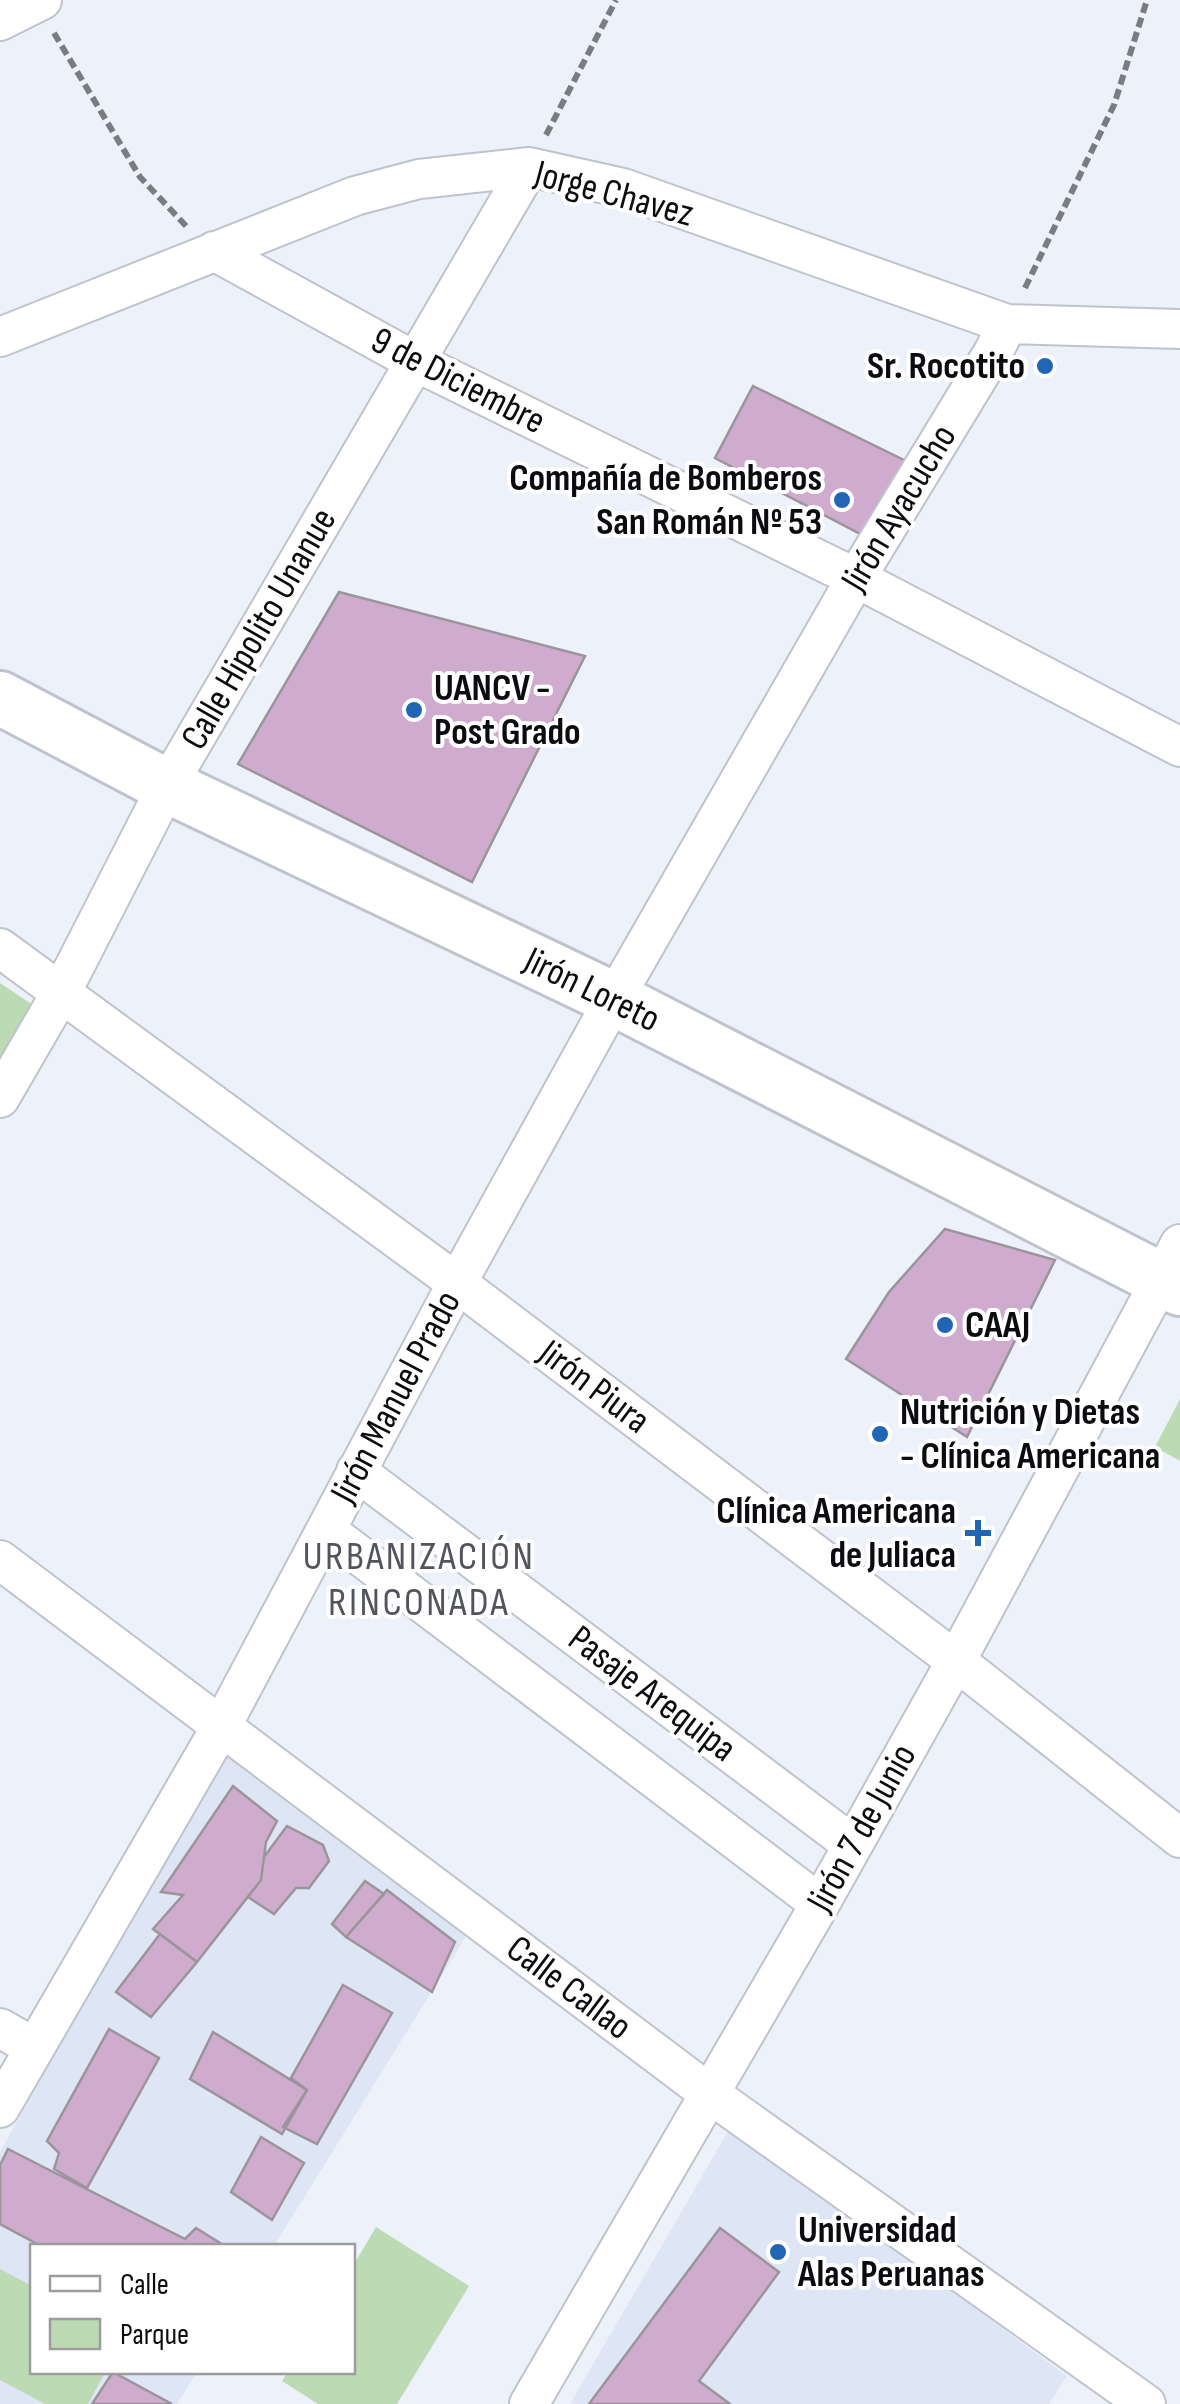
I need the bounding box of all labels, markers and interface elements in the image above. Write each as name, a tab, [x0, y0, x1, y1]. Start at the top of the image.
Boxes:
street label: Jorge Chavez	[529, 151, 698, 237]
street label: 9 de Diciembre	[364, 318, 552, 444]
place label: Sr. Rocotito	[867, 344, 1025, 389]
marker: Sr. Rocotito	[1034, 355, 1056, 377]
street label: Jirón Ayacucho	[831, 417, 966, 600]
place label: Compañía de Bomberos San Román Nº 53	[509, 456, 822, 545]
marker: Compañía de Bomberos San Román Nº 53	[831, 489, 853, 511]
street label: Calle Hipolito Unanue	[172, 500, 346, 758]
place label: UANCV - Post Grado	[434, 666, 581, 755]
marker: UANCV - Post Grado	[403, 699, 425, 721]
street label: Jirón Loreto	[516, 938, 667, 1042]
street label: Jirón Manuel Prado	[321, 1283, 471, 1512]
place label: CAAJ	[965, 1303, 1030, 1348]
marker: CAAJ	[934, 1314, 956, 1336]
street label: Jirón Piura	[529, 1330, 658, 1443]
place label: Nutrición y Dietas - Clínica Americana	[900, 1390, 1160, 1479]
marker: Nutrición y Dietas - Clínica Americana	[869, 1423, 891, 1445]
place label: Clínica Americana de Juliaca	[716, 1489, 956, 1578]
marker: Clínica Americana de Juliaca	[965, 1520, 991, 1546]
district label: URBANIZACIÓN RINCONADA	[303, 1533, 535, 1627]
street label: Pasaje Arequipa	[559, 1616, 745, 1772]
street label: Jirón 7 de Junio	[797, 1736, 926, 1920]
street label: Calle Callao	[498, 1926, 640, 2050]
place label: Universidad Alas Peruanas	[797, 2208, 985, 2297]
marker: Universidad Alas Peruanas	[767, 2241, 789, 2263]
legend	[30, 2244, 355, 2374]
text: Calle	[120, 2267, 169, 2303]
text: Parque	[120, 2317, 189, 2353]

